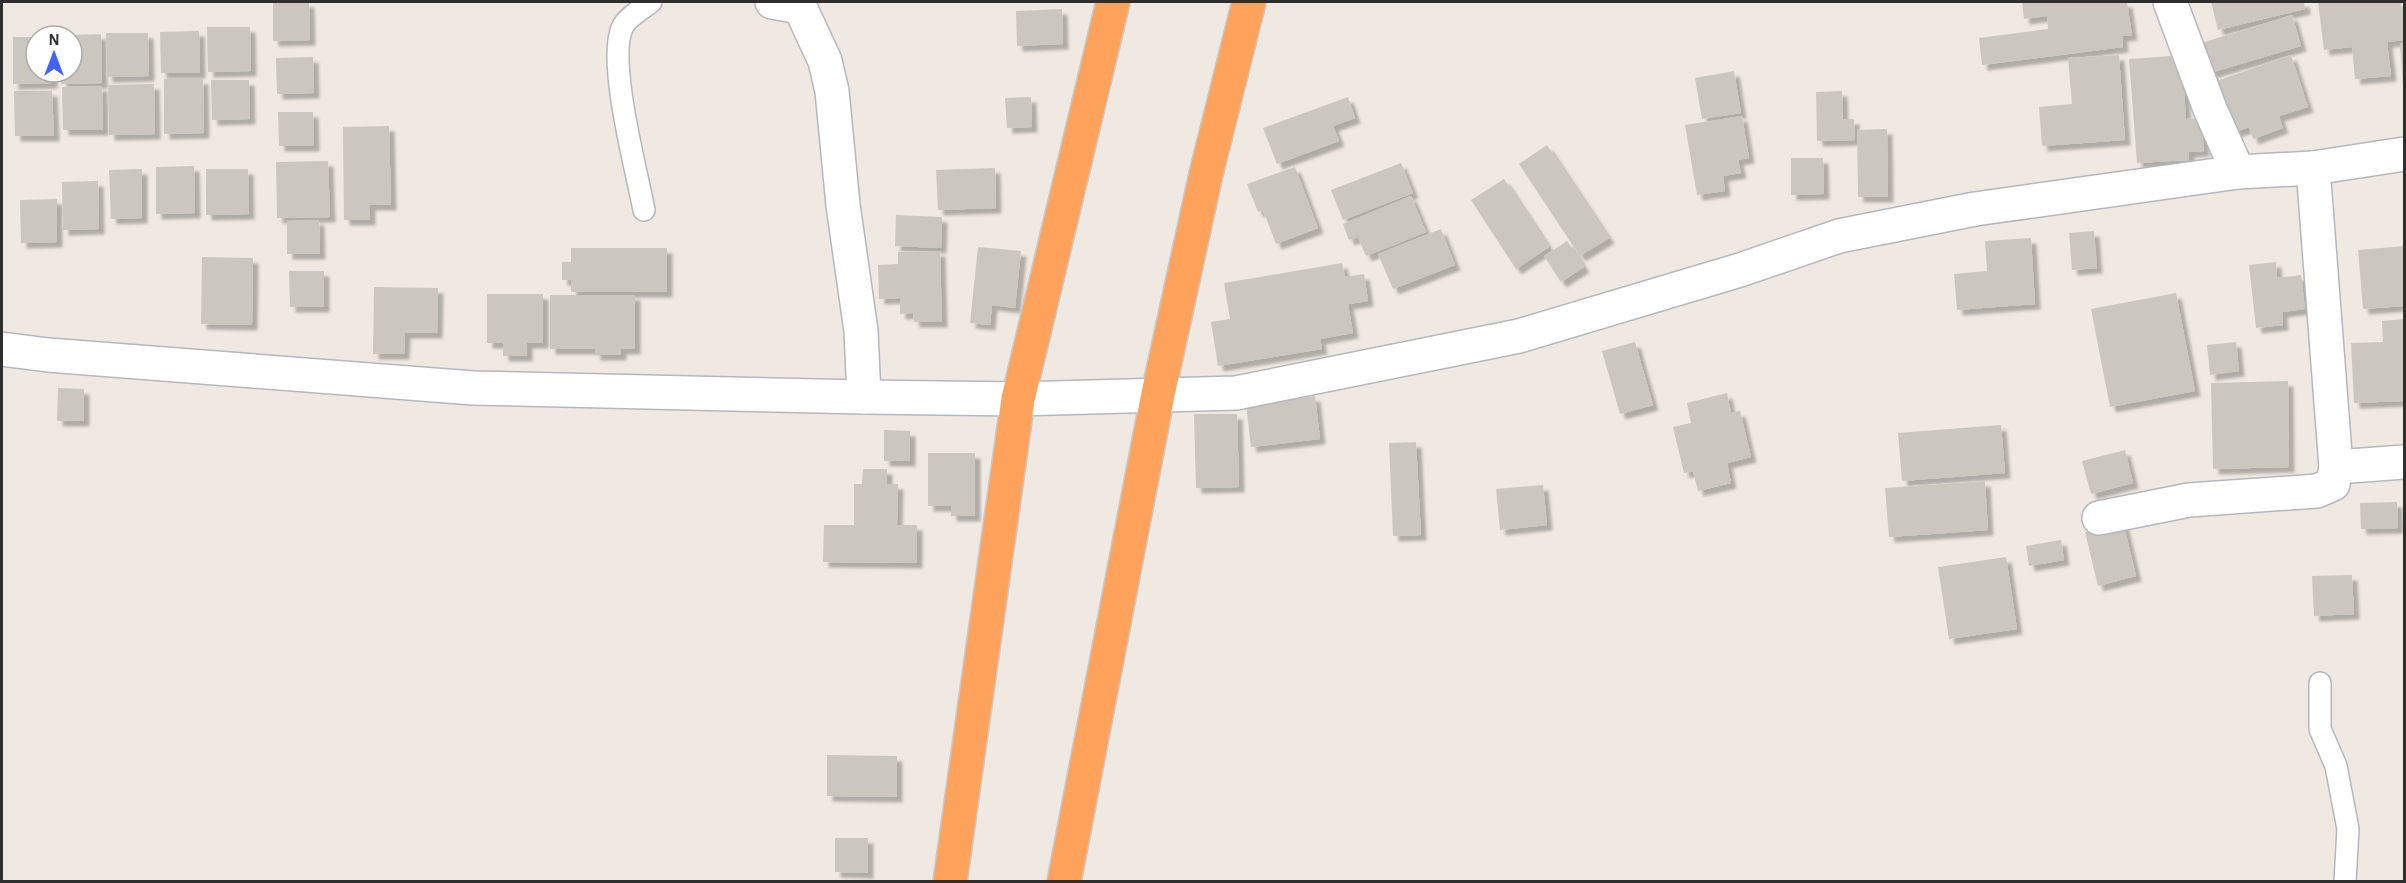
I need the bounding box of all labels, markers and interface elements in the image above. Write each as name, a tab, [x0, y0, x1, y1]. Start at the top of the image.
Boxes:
north arrow	[24, 24, 84, 84]
text: N	[48, 32, 60, 48]

